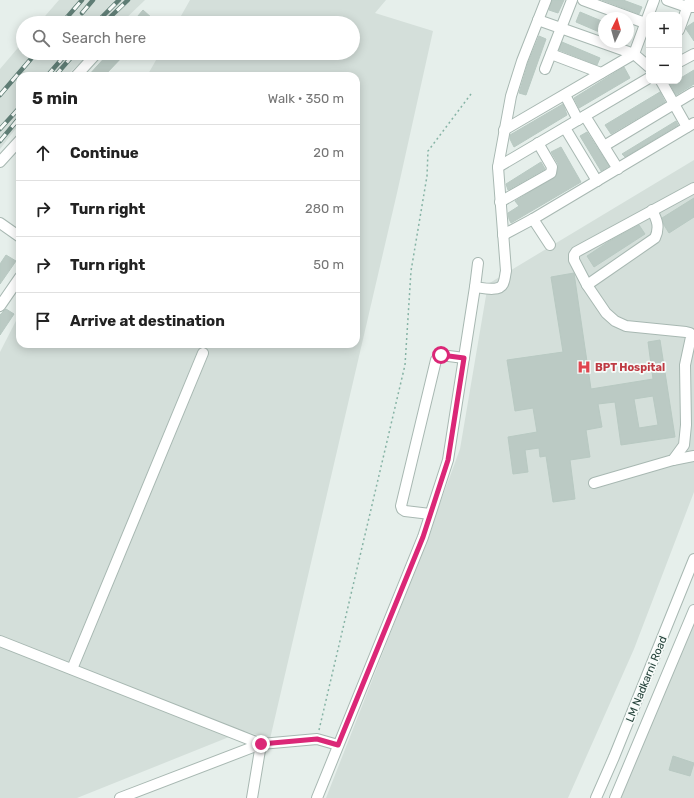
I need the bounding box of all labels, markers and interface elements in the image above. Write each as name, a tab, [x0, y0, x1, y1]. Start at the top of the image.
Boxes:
north arrow	[598, 12, 634, 48]
map controls	[646, 12, 682, 84]
button: +	[646, 12, 682, 48]
search box	[16, 16, 360, 60]
icon: search	[30, 27, 52, 49]
text: Search here	[62, 29, 146, 47]
button: −	[646, 48, 682, 84]
text: 5 min	[32, 88, 78, 108]
text: Walk · 350 m	[268, 91, 344, 106]
icon: ahead	[32, 142, 54, 164]
text: Continue	[70, 144, 139, 162]
text: 20 m	[313, 145, 344, 160]
icon: right	[32, 198, 54, 220]
text: Turn right	[70, 200, 145, 218]
text: 280 m	[305, 201, 344, 216]
icon: right	[32, 254, 54, 276]
text: Turn right	[70, 256, 145, 274]
text: 50 m	[313, 257, 344, 272]
icon: arrive	[32, 310, 54, 332]
text: Arrive at destination	[70, 312, 225, 330]
route start	[432, 346, 450, 364]
hospital icon: BPT Hospital	[576, 359, 592, 375]
place label: BPT Hospital	[595, 361, 665, 374]
street label: LM Nadkarni Road	[623, 634, 670, 724]
route end	[252, 735, 270, 753]

